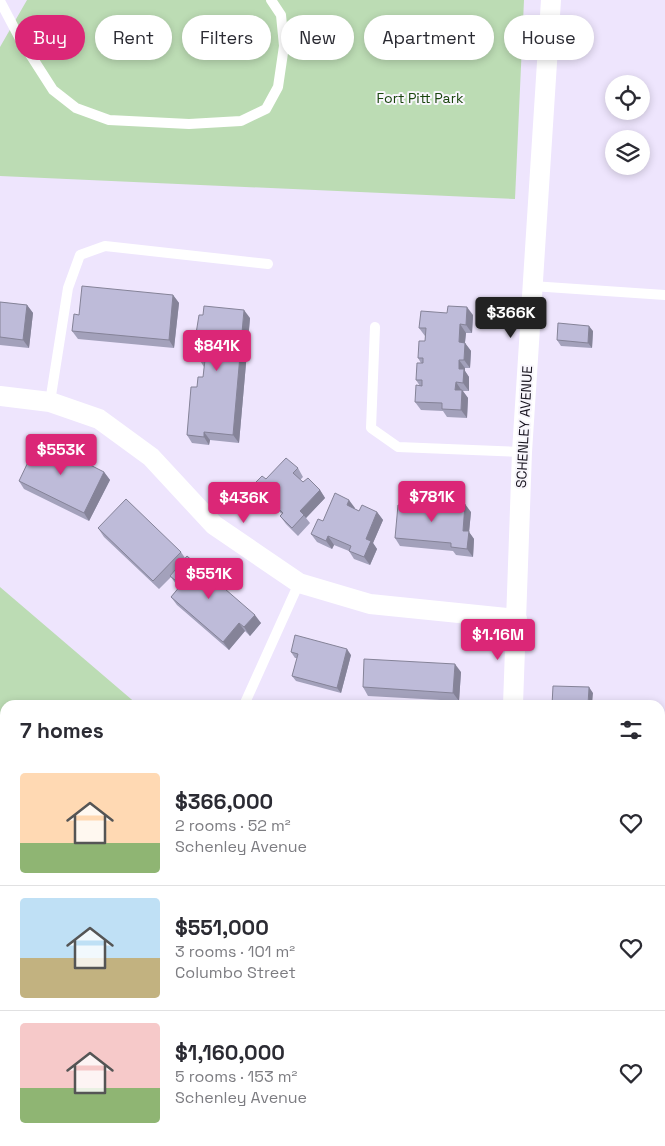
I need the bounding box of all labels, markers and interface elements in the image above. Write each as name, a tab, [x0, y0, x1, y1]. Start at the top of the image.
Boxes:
chip: Buy	[15, 15, 85, 60]
chip: Rent	[95, 15, 172, 60]
chip: Filters	[182, 15, 271, 60]
chip: New	[281, 15, 354, 60]
chip: Apartment	[364, 15, 494, 60]
chip: House	[504, 15, 594, 60]
map controls	[605, 75, 650, 175]
button: locate	[605, 75, 650, 120]
park label: Fort Pitt Park	[377, 89, 464, 107]
button: layers	[605, 130, 650, 175]
pin: $366K	[476, 296, 546, 339]
text: $366K	[486, 302, 536, 323]
pin: $841K	[182, 330, 252, 372]
text: $841K	[194, 335, 240, 356]
street label: SCHENLEY AVENUE	[512, 365, 536, 489]
pin: $553K	[26, 434, 96, 476]
text: $553K	[37, 439, 85, 460]
pin: $781K	[397, 480, 467, 523]
pin: $436K	[209, 482, 279, 524]
text: $781K	[409, 486, 455, 507]
text: $436K	[219, 487, 269, 508]
pin: $551K	[174, 558, 244, 600]
text: $551K	[186, 563, 232, 584]
pin: $1.16M	[457, 618, 539, 661]
text: $1.16M	[472, 624, 524, 645]
icon: filters	[617, 716, 645, 744]
text: 7 homes	[20, 717, 104, 744]
text: $366,000	[175, 788, 273, 815]
icon: home	[60, 793, 120, 853]
icon: heart	[617, 809, 645, 837]
text: 2 rooms · 52 m²	[175, 815, 291, 836]
text: Schenley Avenue	[175, 836, 307, 857]
text: $551,000	[175, 914, 269, 941]
icon: home	[60, 918, 120, 978]
icon: heart	[617, 934, 645, 962]
text: 3 rooms · 101 m²	[175, 941, 295, 962]
text: Columbo Street	[175, 962, 296, 983]
text: $1,160,000	[175, 1039, 285, 1066]
icon: home	[60, 1043, 120, 1103]
icon: heart	[617, 1059, 645, 1087]
text: 5 rooms · 153 m²	[175, 1066, 297, 1087]
text: Schenley Avenue	[175, 1087, 307, 1108]

